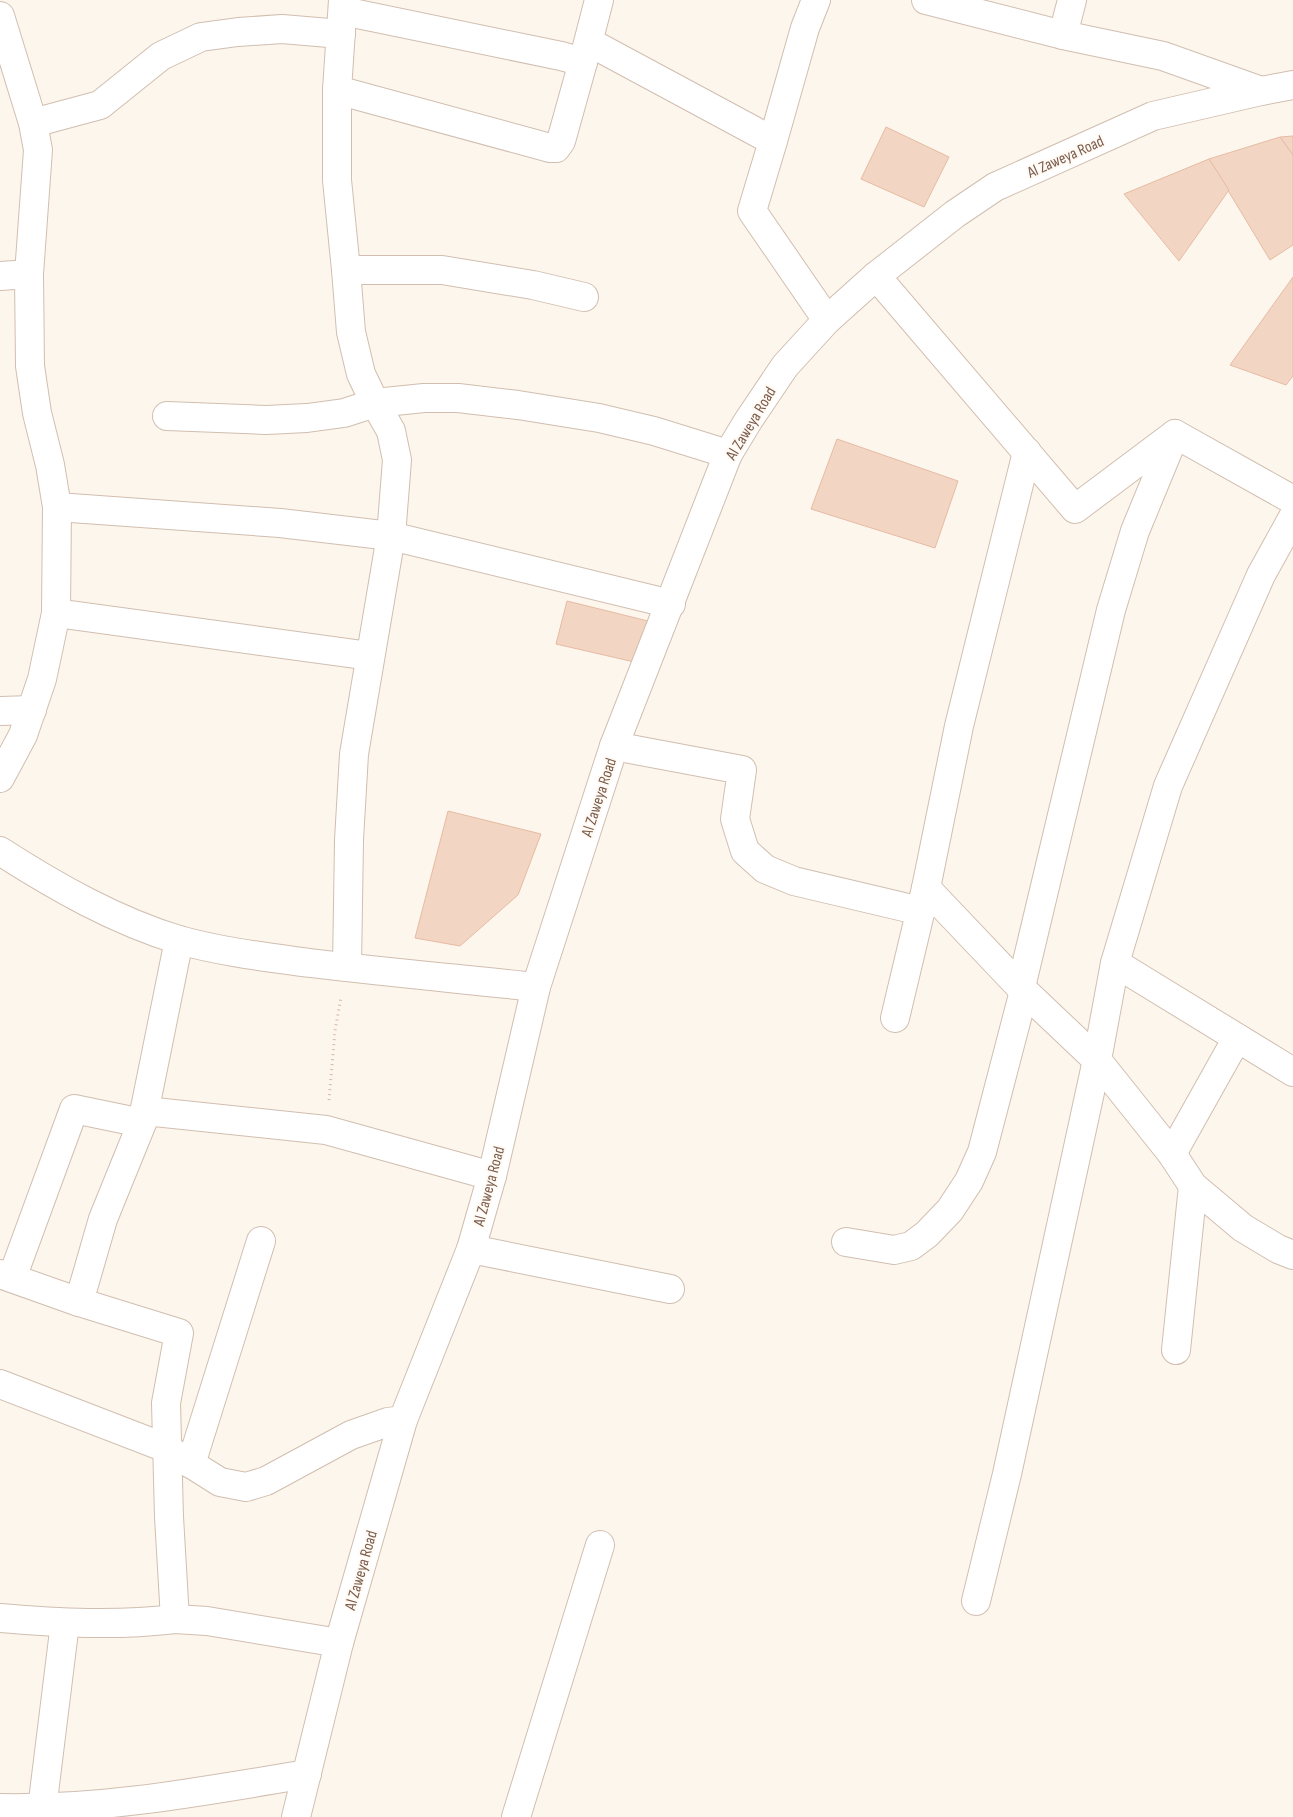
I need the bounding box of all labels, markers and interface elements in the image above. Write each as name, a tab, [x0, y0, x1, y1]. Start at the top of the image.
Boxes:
street label: Al Zaweya Road	[1024, 132, 1107, 183]
street label: Al Zaweya Road	[722, 384, 780, 465]
street label: Al Zaweya Road	[577, 756, 621, 840]
street label: Al Zaweya Road	[469, 1145, 509, 1229]
street label: Al Zaweya Road	[341, 1529, 382, 1613]

